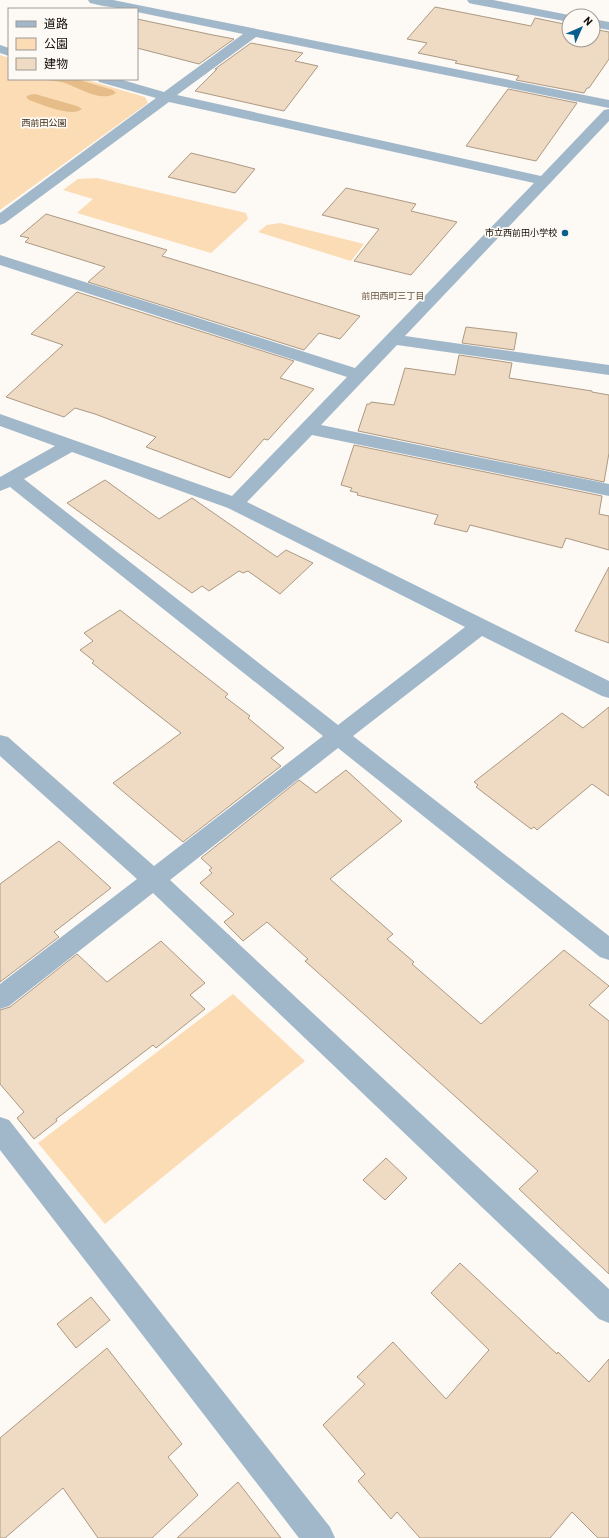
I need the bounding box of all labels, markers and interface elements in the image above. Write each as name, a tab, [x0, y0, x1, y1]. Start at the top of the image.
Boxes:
legend	[8, 8, 138, 80]
north arrow	[561, 8, 601, 48]
text: N	[581, 13, 596, 28]
text: 道路	[44, 16, 68, 30]
text: 公園	[44, 36, 68, 50]
text: 建物	[44, 56, 68, 70]
park label: 西前田公園	[21, 117, 67, 128]
place label: 市立西前田小学校	[485, 227, 557, 238]
marker: 市立西前田小学校	[560, 228, 570, 238]
district label: 前田西町三丁目	[361, 290, 425, 301]

